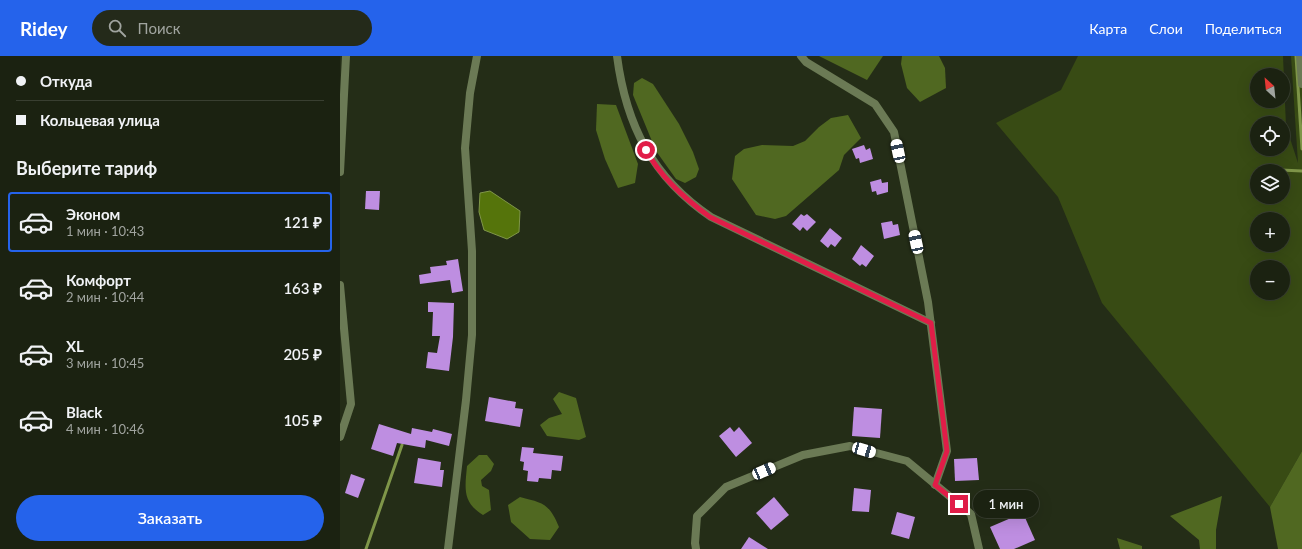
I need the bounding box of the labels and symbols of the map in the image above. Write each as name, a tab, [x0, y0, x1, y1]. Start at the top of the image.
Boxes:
north arrow	[1250, 68, 1290, 108]
car	[890, 138, 906, 164]
route start	[637, 141, 655, 159]
car	[908, 229, 924, 255]
car	[851, 441, 877, 459]
car	[751, 461, 777, 481]
callout: 1 мин	[973, 490, 1039, 518]
route end	[950, 495, 968, 513]

